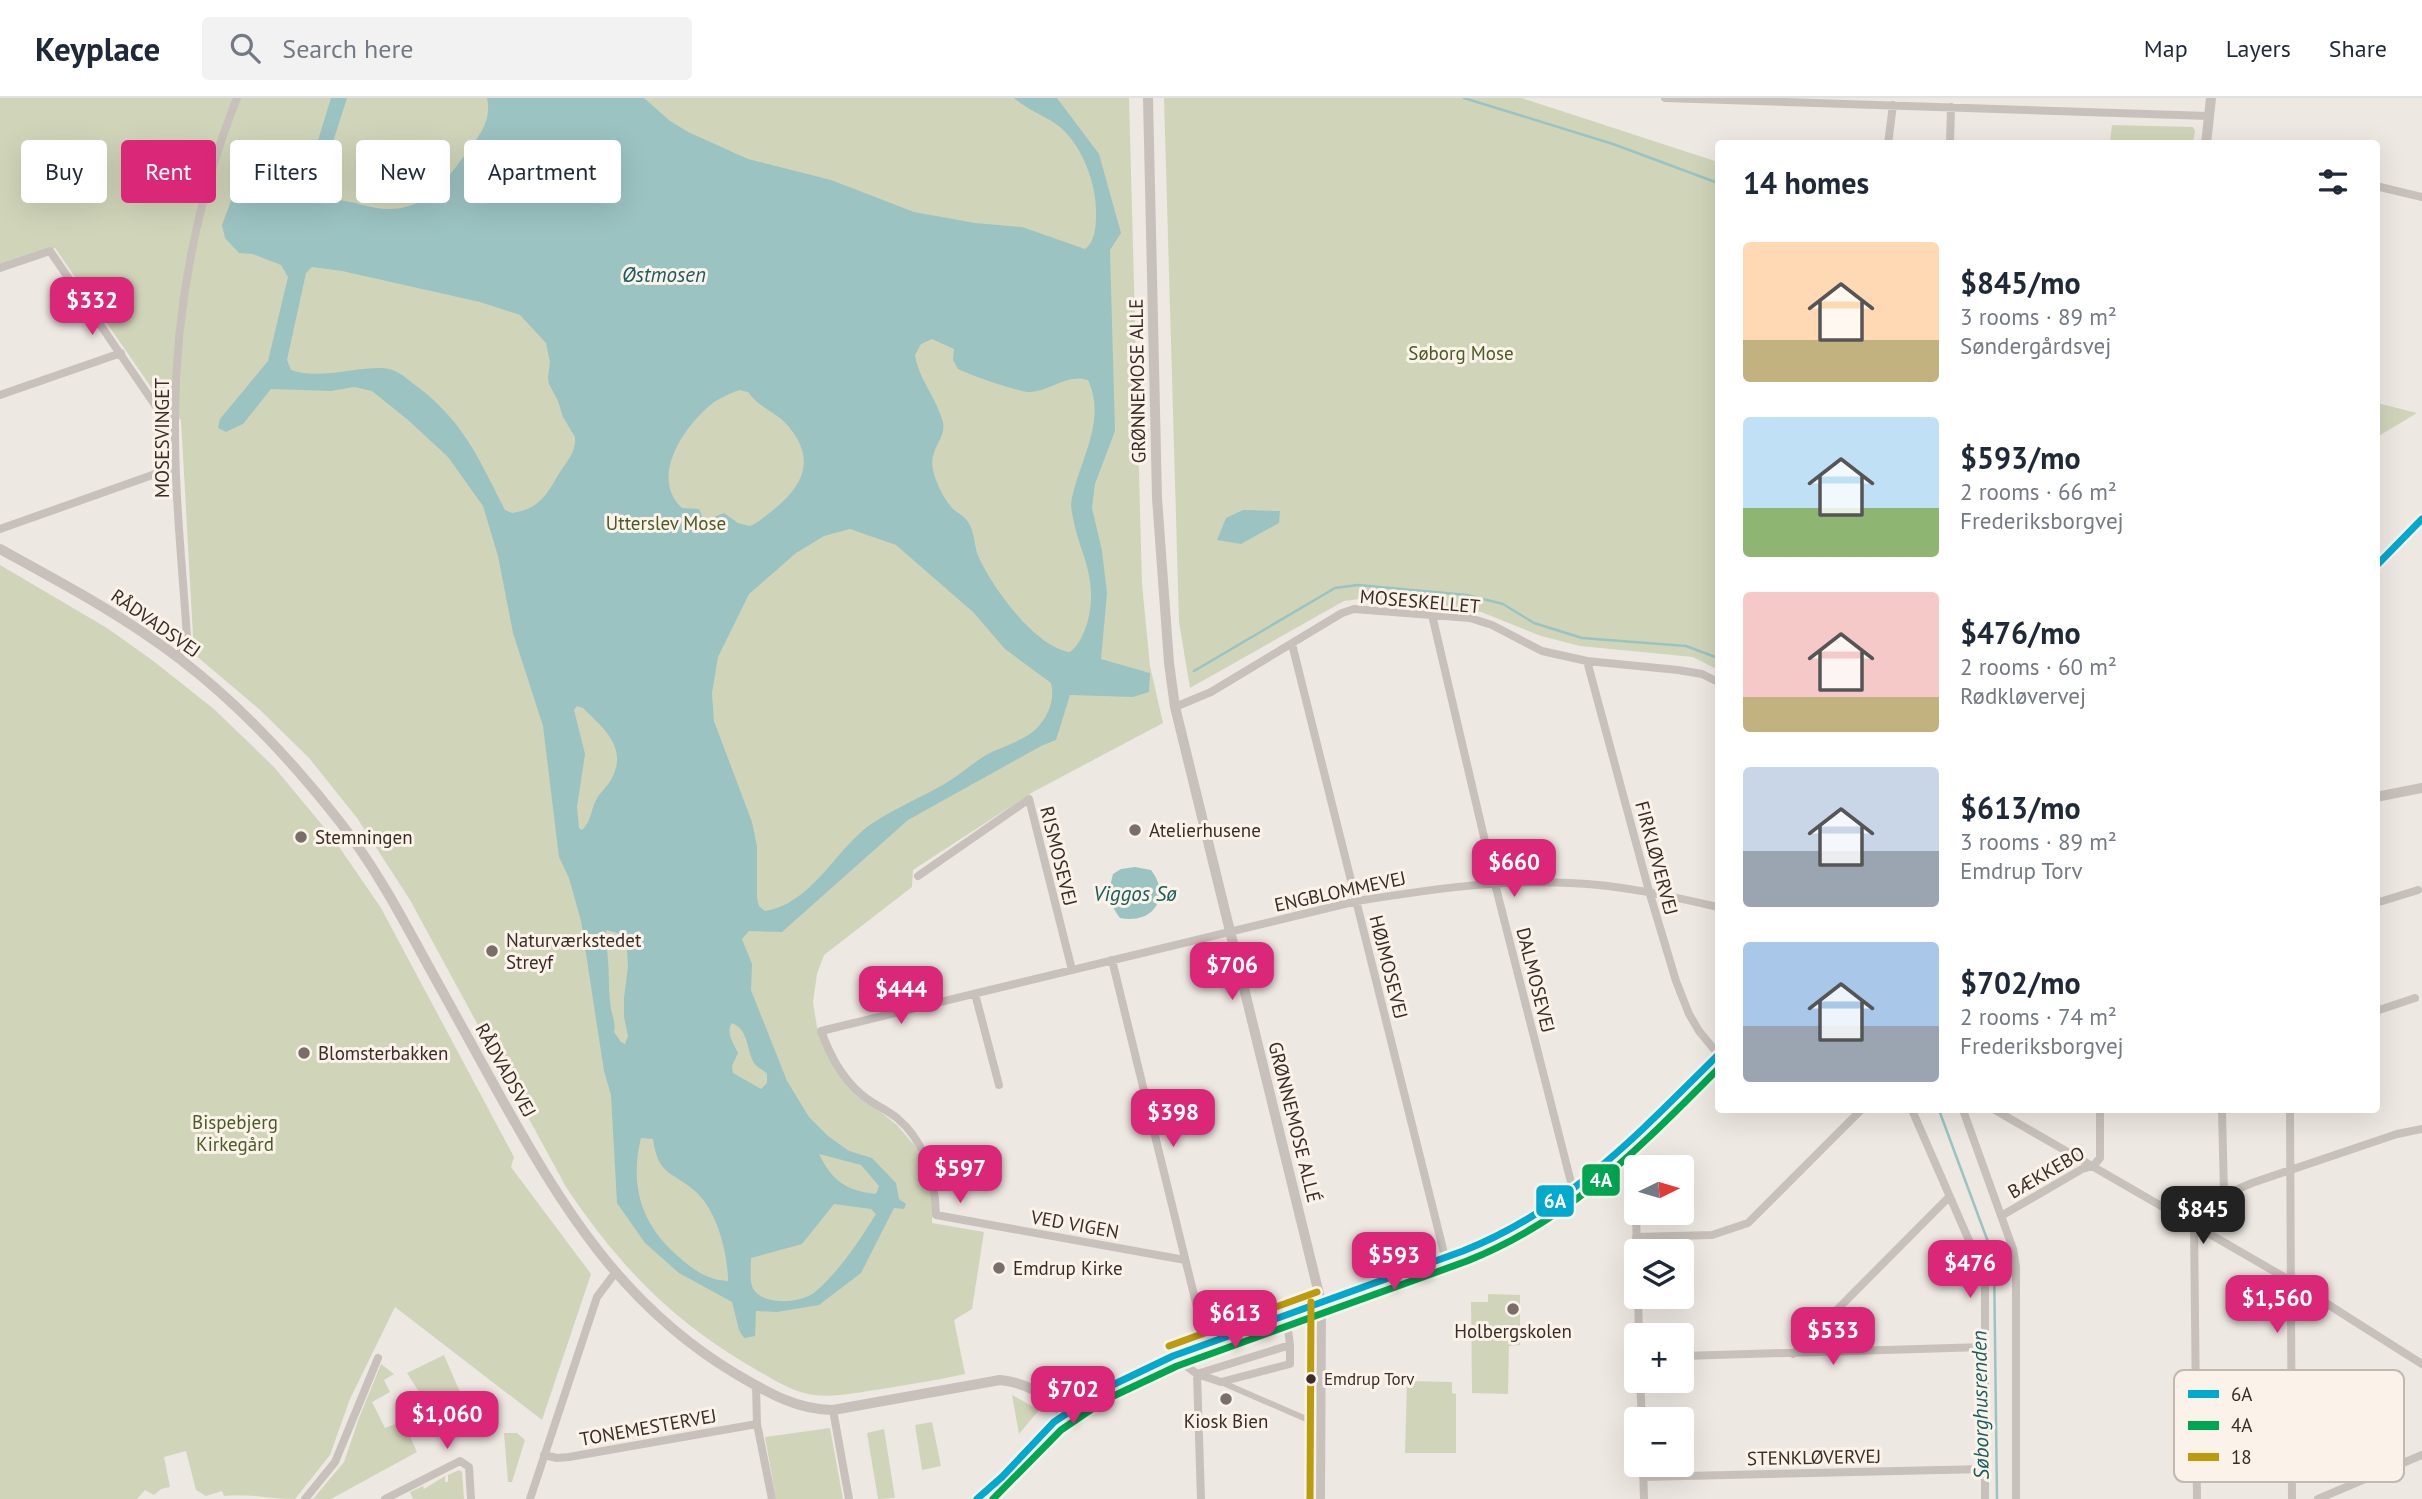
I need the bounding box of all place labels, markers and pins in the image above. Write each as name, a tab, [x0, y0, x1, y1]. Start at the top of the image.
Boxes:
pin: $332	[51, 278, 133, 337]
place label: Atelierhusene	[1149, 818, 1261, 842]
marker: Atelierhusene	[1127, 822, 1143, 838]
place label: Stemningen	[315, 825, 413, 849]
marker: Stemningen	[293, 829, 309, 845]
pin: $660	[1473, 840, 1555, 899]
place label: Naturværkstedet Streyf	[506, 928, 642, 974]
pin: $706	[1191, 942, 1273, 1002]
marker: Naturværkstedet Streyf	[484, 943, 500, 959]
pin: $444	[860, 967, 942, 1026]
place label: Blomsterbakken	[318, 1041, 448, 1065]
marker: Blomsterbakken	[296, 1045, 312, 1061]
pin: $398	[1132, 1090, 1214, 1149]
pin: $597	[919, 1146, 1001, 1205]
pin: $845	[2162, 1186, 2244, 1246]
pin: $593	[1353, 1232, 1435, 1292]
pin: $476	[1929, 1240, 2011, 1300]
place label: Emdrup Kirke	[1013, 1256, 1123, 1280]
marker: Emdrup Kirke	[991, 1260, 1007, 1276]
pin: $1,560	[2220, 1276, 2334, 1335]
pin: $613	[1194, 1290, 1276, 1350]
marker: Holbergskolen	[1505, 1301, 1521, 1317]
pin: $533	[1792, 1308, 1874, 1367]
place label: Holbergskolen	[1454, 1319, 1572, 1343]
pin: $702	[1032, 1366, 1114, 1426]
place label: Emdrup Torv	[1324, 1368, 1415, 1390]
marker: Emdrup Torv	[1304, 1372, 1318, 1386]
marker: Kiosk Bien	[1218, 1391, 1234, 1407]
pin: $1,060	[390, 1392, 504, 1451]
place label: Kiosk Bien	[1184, 1409, 1268, 1433]

